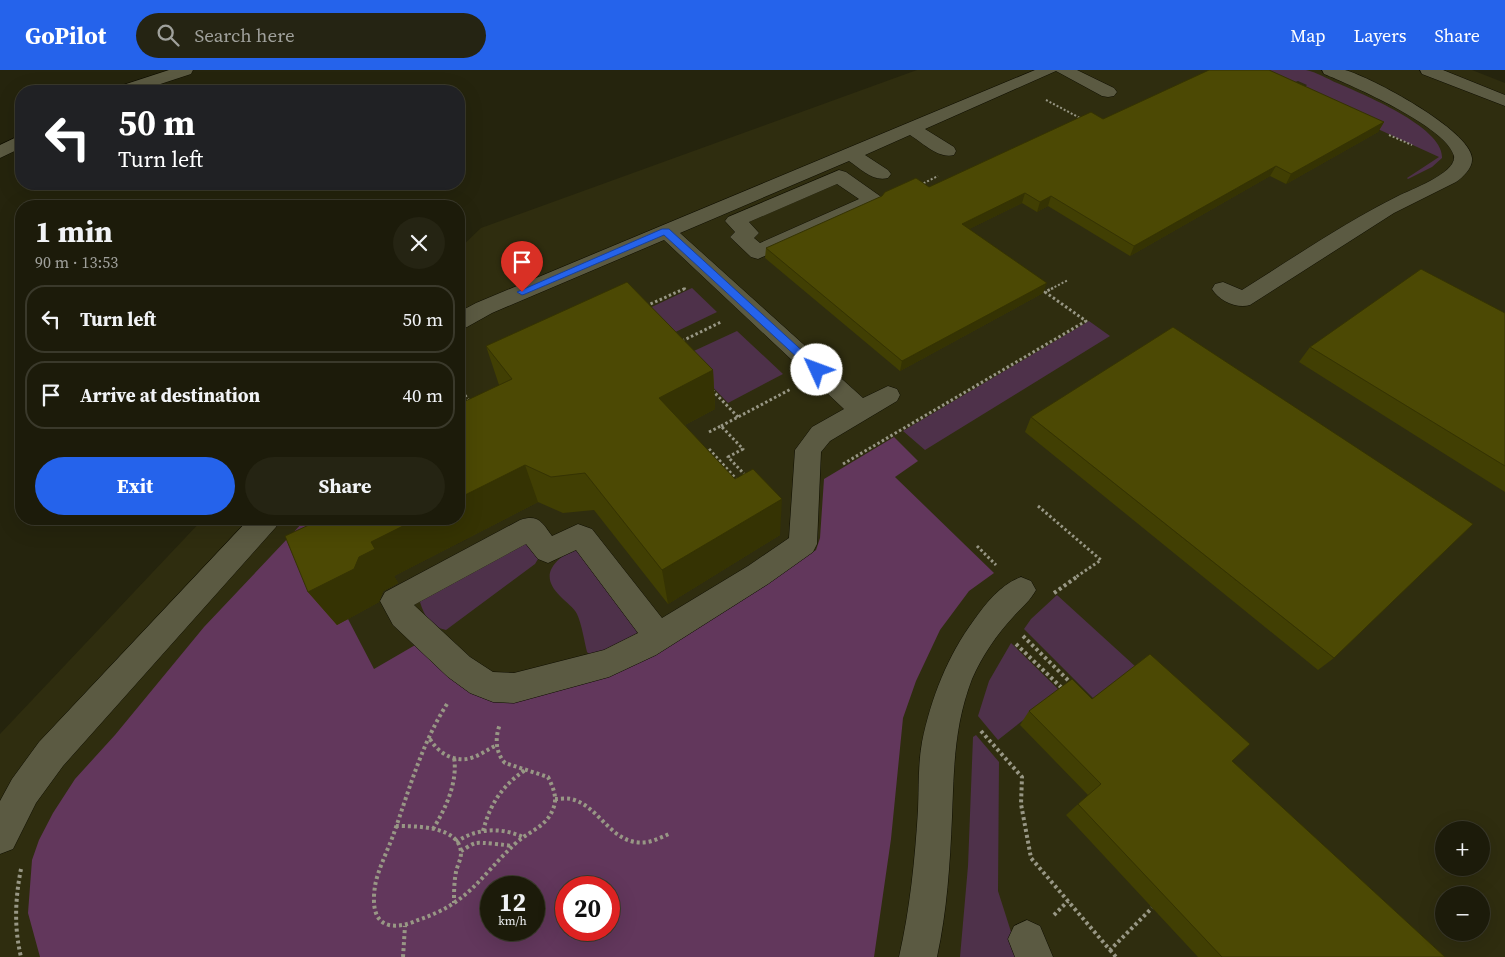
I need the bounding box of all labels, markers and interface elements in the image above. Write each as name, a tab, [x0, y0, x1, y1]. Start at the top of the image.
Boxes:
search box	[136, 13, 486, 58]
text: GoPilot	[25, 19, 106, 52]
icon: search	[154, 21, 182, 49]
text: Search here	[194, 22, 295, 48]
text: Map	[1290, 23, 1325, 48]
text: Layers	[1353, 23, 1406, 48]
text: Share	[1434, 23, 1480, 48]
text: 50 m	[118, 99, 195, 147]
icon: left	[35, 105, 100, 170]
text: Turn left	[118, 144, 203, 174]
text: 1 min	[35, 211, 113, 252]
button: close	[393, 217, 445, 269]
pin	[501, 241, 543, 292]
icon: arrive	[508, 248, 536, 276]
text: 90 m · 13:53	[35, 251, 118, 273]
icon: left	[37, 305, 65, 333]
text: Turn left	[80, 306, 156, 332]
text: 50 m	[402, 306, 443, 332]
position arrow	[790, 343, 842, 395]
icon: arrive	[37, 381, 65, 409]
text: Arrive at destination	[80, 382, 260, 408]
text: 40 m	[402, 382, 443, 408]
button: Exit	[35, 457, 235, 515]
button: Share	[245, 457, 445, 515]
map controls	[1435, 821, 1490, 941]
button: +	[1435, 821, 1490, 876]
speed limit sign: 20	[555, 876, 620, 941]
text: 12	[499, 885, 526, 919]
button: −	[1435, 886, 1490, 941]
text: km/h	[498, 913, 527, 929]

